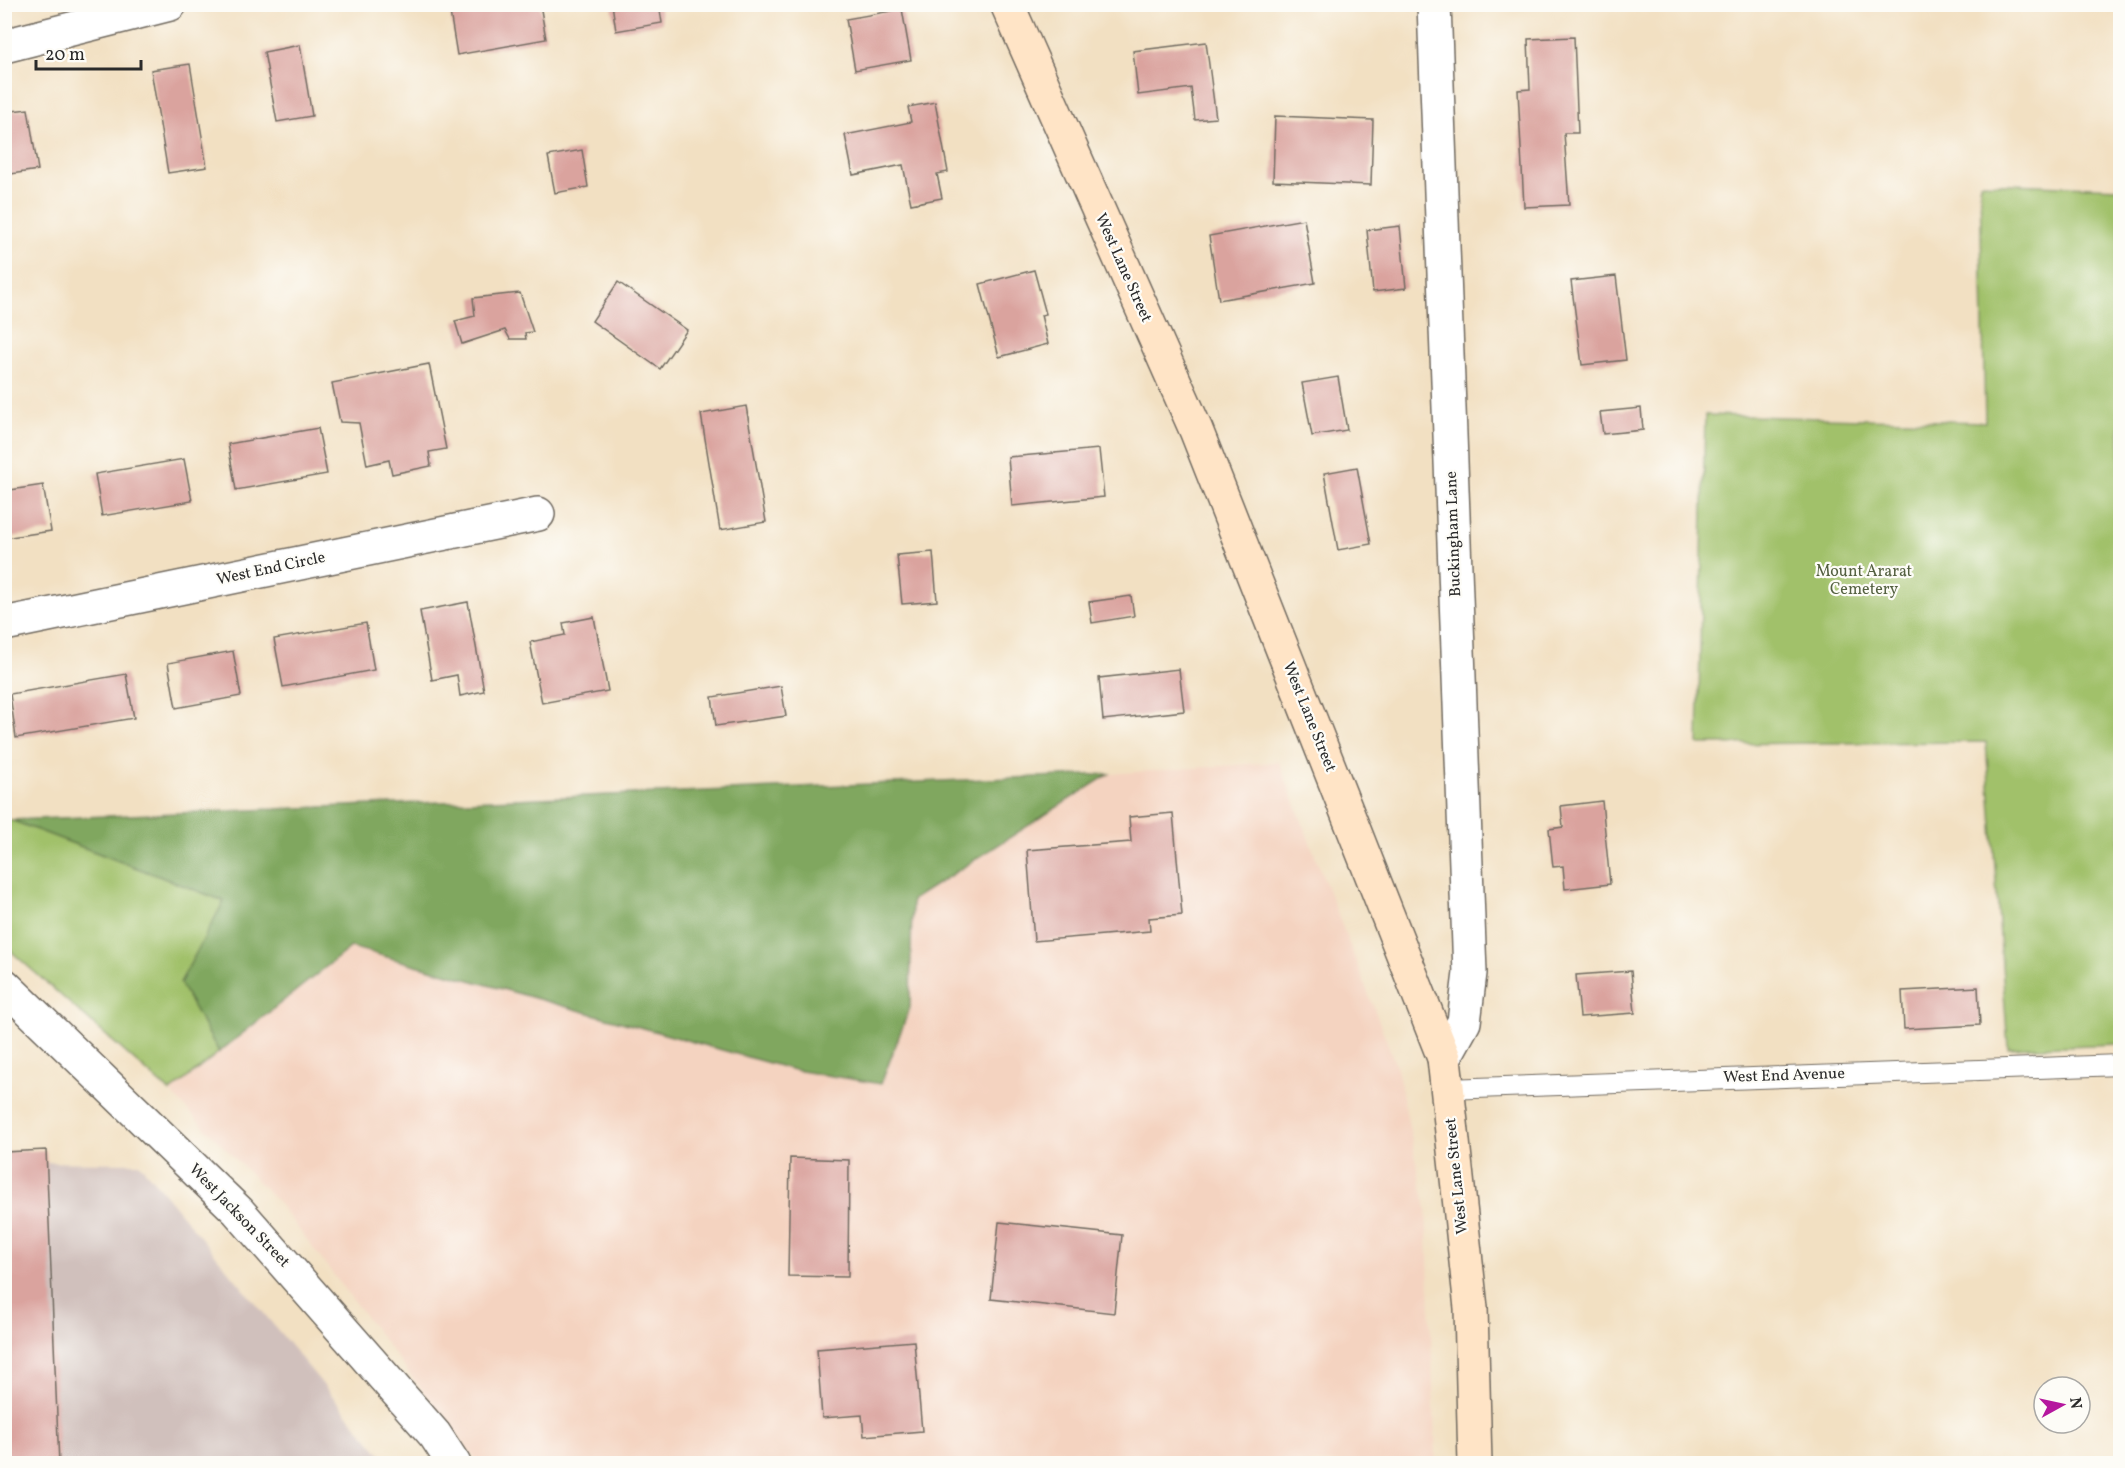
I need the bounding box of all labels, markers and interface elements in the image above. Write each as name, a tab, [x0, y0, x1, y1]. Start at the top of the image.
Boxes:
scale bar	[36, 33, 141, 71]
text: 20 m	[45, 43, 85, 68]
street label: West Lane Street	[1089, 210, 1157, 326]
street label: Buckingham Lane	[1441, 471, 1467, 597]
street label: West End Circle	[215, 547, 327, 591]
park label: Mount Ararat Cemetery	[1816, 561, 1913, 601]
street label: West Lane Street	[1277, 659, 1341, 776]
street label: West End Avenue	[1723, 1063, 1845, 1089]
street label: West Lane Street	[1440, 1116, 1474, 1235]
street label: West Jackson Street	[184, 1159, 295, 1273]
north arrow	[2032, 1375, 2092, 1435]
text: N	[2063, 1396, 2087, 1411]

